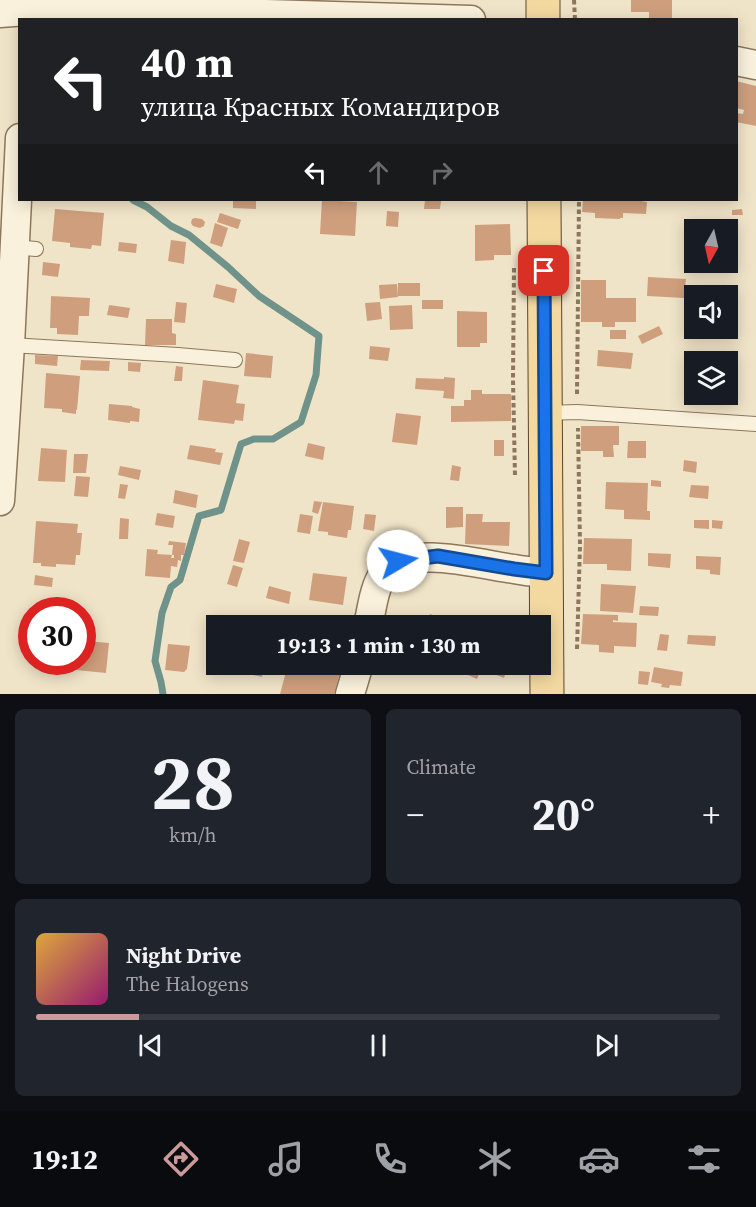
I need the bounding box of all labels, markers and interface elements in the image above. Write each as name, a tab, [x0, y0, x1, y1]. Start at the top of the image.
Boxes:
text: 40 m	[141, 33, 234, 91]
icon: left	[42, 42, 120, 120]
text: улица Красных Командиров	[141, 88, 500, 125]
icon: left	[299, 156, 332, 189]
icon: ahead	[362, 156, 395, 189]
icon: right	[425, 156, 458, 189]
north arrow	[684, 219, 738, 273]
map controls	[684, 219, 738, 405]
pin	[518, 245, 569, 296]
icon: arrive	[527, 254, 560, 287]
button: sound	[684, 285, 738, 339]
button: layers	[684, 351, 738, 405]
position arrow	[366, 529, 430, 593]
speed limit sign: 30	[18, 597, 96, 675]
text: 19:13 · 1 min · 130 m	[277, 630, 480, 660]
text: 28	[150, 728, 235, 835]
text: Climate	[407, 753, 476, 781]
text: 20°	[531, 783, 595, 845]
text: −	[407, 792, 424, 837]
text: +	[702, 792, 720, 837]
text: km/h	[169, 821, 217, 849]
text: Night Drive	[126, 940, 241, 970]
text: The Halogens	[126, 970, 249, 998]
icon: previous	[134, 1029, 167, 1062]
icon: pause	[362, 1029, 395, 1062]
icon: next	[590, 1029, 623, 1062]
icon: directions	[160, 1138, 202, 1180]
icon: music	[265, 1138, 307, 1180]
icon: phone	[369, 1138, 411, 1180]
icon: climate	[474, 1138, 516, 1180]
icon: car	[578, 1138, 620, 1180]
icon: filters	[683, 1138, 725, 1180]
text: 19:12	[31, 1141, 98, 1178]

